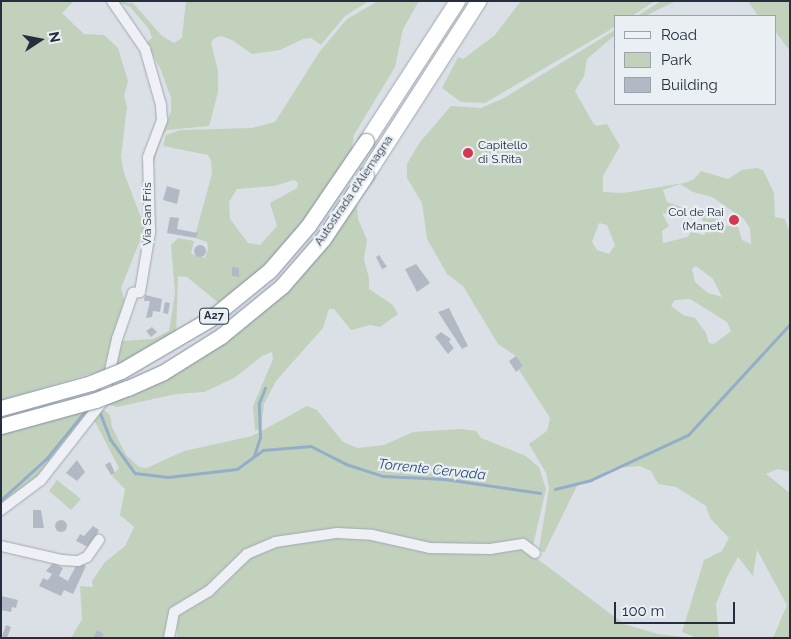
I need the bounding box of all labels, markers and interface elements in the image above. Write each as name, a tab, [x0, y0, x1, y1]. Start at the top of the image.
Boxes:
north arrow	[15, 15, 65, 65]
legend	[614, 15, 776, 105]
text: Road	[661, 26, 697, 44]
text: N	[46, 30, 64, 44]
text: Park	[661, 51, 692, 69]
text: Building	[661, 76, 718, 94]
street label: Autostrada d'Alemagna	[312, 133, 396, 249]
place label: Capitello di S.Rita	[478, 139, 527, 167]
marker: Capitello di S.Rita	[462, 147, 474, 159]
street label: Via San Fris	[141, 182, 155, 246]
place label: Col de Rai (Manet)	[668, 206, 724, 234]
marker: Col de Rai (Manet)	[728, 214, 740, 226]
road number: A27	[199, 308, 229, 324]
water label: Torrente Cervada	[377, 455, 487, 483]
scale bar	[616, 592, 737, 624]
text: 100 m	[622, 602, 664, 620]

